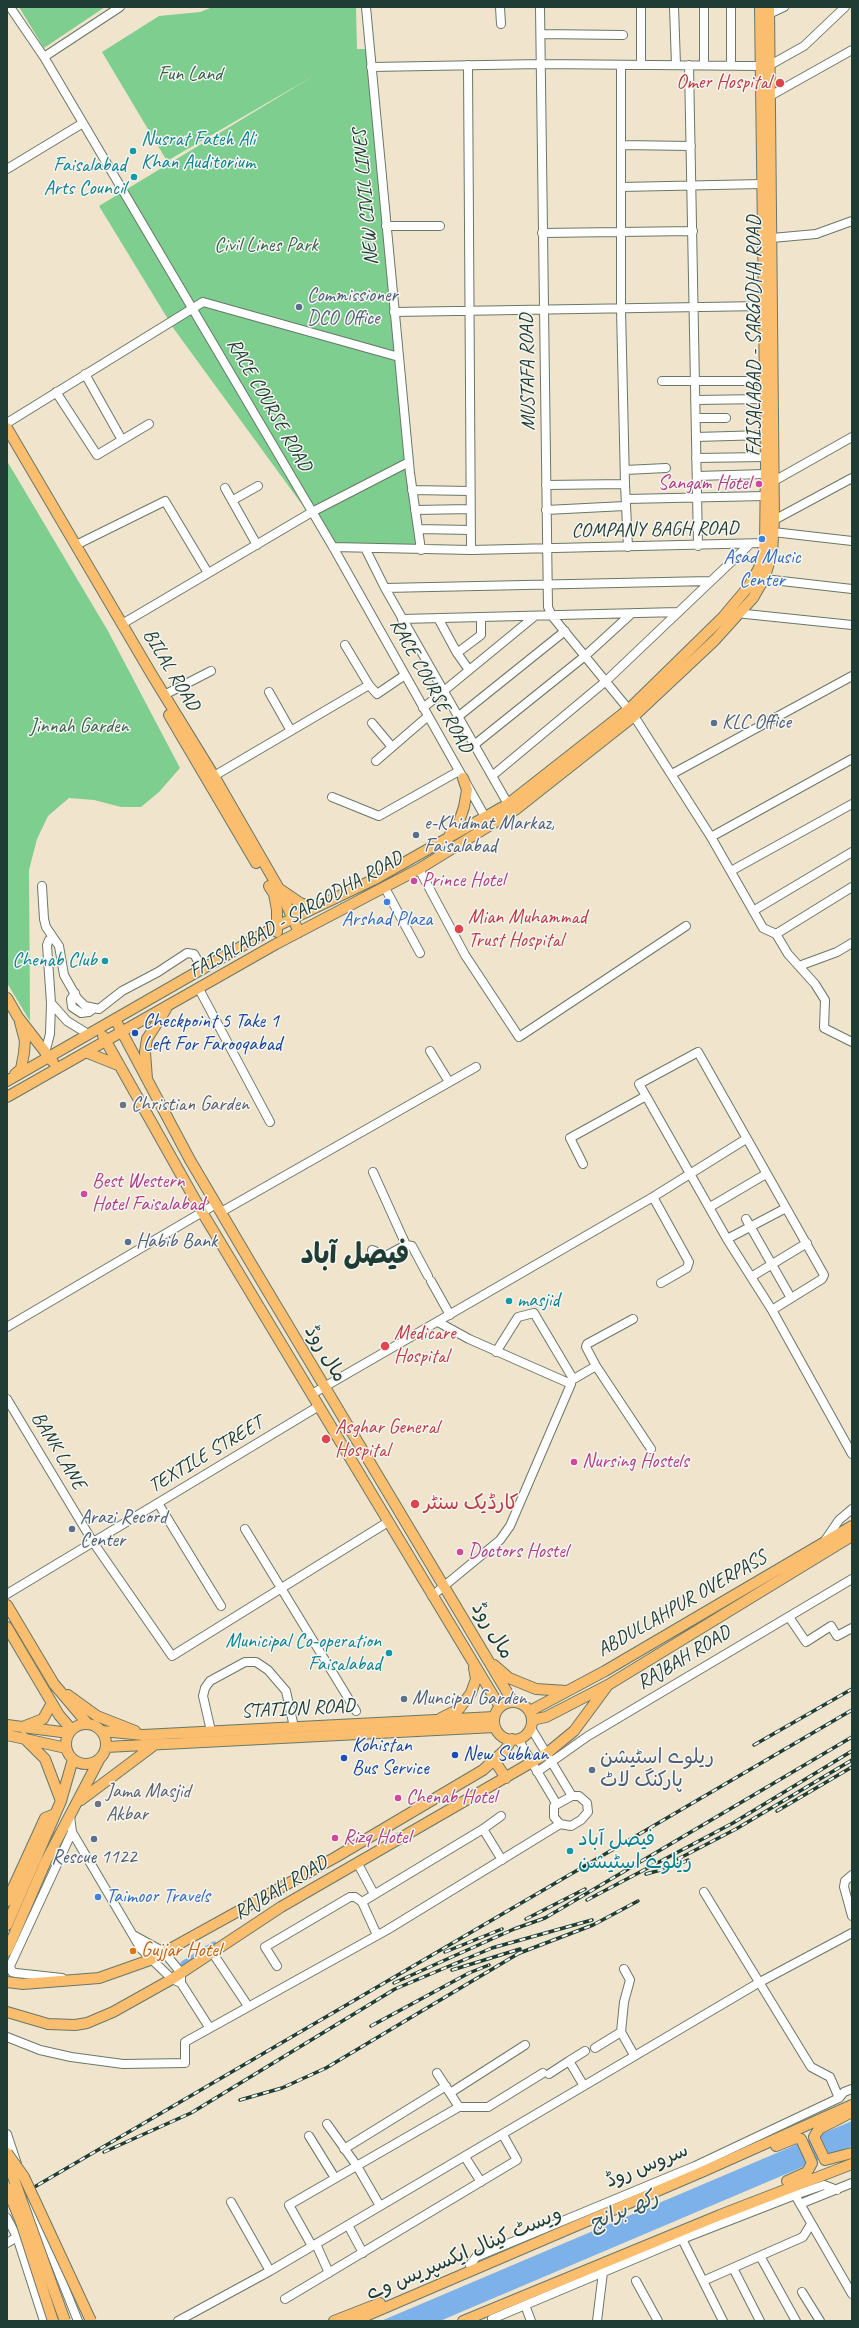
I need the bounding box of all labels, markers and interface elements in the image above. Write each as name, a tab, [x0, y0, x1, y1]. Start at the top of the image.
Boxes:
park label: Fun Land	[158, 63, 222, 87]
place label: Omer Hospital	[676, 71, 771, 95]
marker: Omer Hospital	[774, 77, 786, 89]
place label: Nusrat Fateh Ali Khan Auditorium	[141, 128, 255, 175]
street label: NEW CIVIL LINES	[348, 128, 384, 266]
marker: Nusrat Fateh Ali Khan Auditorium	[128, 146, 138, 156]
place label: Faisalabad Arts Council	[44, 154, 126, 201]
marker: Faisalabad Arts Council	[129, 172, 139, 182]
street label: FAISALABAD - SARGODHA ROAD	[743, 216, 767, 456]
park label: Civil Lines Park	[214, 234, 318, 258]
place label: Commissioner DCO Office	[307, 284, 398, 331]
marker: Commissioner DCO Office	[294, 302, 304, 312]
street label: MUSTAFA ROAD	[515, 313, 541, 431]
street label: RACE COURSE ROAD	[221, 334, 317, 476]
place label: Sangam Hotel	[658, 472, 751, 496]
marker: Sangam Hotel	[754, 479, 764, 489]
street label: COMPANY BAGH ROAD	[571, 517, 739, 543]
marker: Asad Music Center	[757, 534, 767, 544]
place label: Asad Music Center	[723, 546, 801, 593]
street label: RACE COURSE ROAD	[384, 615, 478, 757]
street label: BILAL ROAD	[137, 625, 205, 715]
place label: KLC Office	[722, 711, 791, 735]
park label: Jinnah Garden	[29, 715, 129, 739]
marker: KLC Office	[709, 718, 719, 728]
place label: e-Khidmat Markaz, Faisalabad	[424, 812, 555, 859]
marker: e-Khidmat Markaz, Faisalabad	[411, 830, 421, 840]
street label: FAISALABAD - SARGODHA ROAD	[185, 846, 407, 984]
place label: Prince Hotel	[422, 869, 505, 893]
marker: Prince Hotel	[409, 876, 419, 886]
marker: Arshad Plaza	[382, 897, 392, 907]
place label: Mian Muhammad Trust Hospital	[468, 906, 587, 953]
place label: Arshad Plaza	[342, 908, 432, 932]
marker: Mian Muhammad Trust Hospital	[453, 923, 465, 935]
place label: Chenab Club	[12, 949, 97, 973]
marker: Chenab Club	[100, 956, 110, 966]
place label: Checkpoint 5 Take 1 Left For Farooqabad	[143, 1010, 282, 1057]
marker: Checkpoint 5 Take 1 Left For Farooqabad	[130, 1028, 140, 1038]
place label: Christian Garden	[131, 1093, 249, 1117]
marker: Christian Garden	[118, 1100, 128, 1110]
place label: Best Western Hotel Faisalabad	[92, 1170, 204, 1217]
marker: Best Western Hotel Faisalabad	[79, 1189, 89, 1199]
place label: Habib Bank	[136, 1230, 217, 1254]
marker: Habib Bank	[123, 1237, 133, 1247]
district label: فیصل آباد	[301, 1239, 409, 1273]
place label: masjid	[517, 1289, 559, 1313]
marker: masjid	[504, 1296, 514, 1306]
street label: مال روڈ	[299, 1321, 351, 1387]
place label: Medicare Hospital	[394, 1322, 455, 1369]
marker: Medicare Hospital	[379, 1340, 391, 1352]
street label: BANK LANE	[25, 1408, 91, 1494]
street label: TEXTILE STREET	[144, 1411, 268, 1499]
place label: Asghar General Hospital	[335, 1416, 439, 1463]
marker: Asghar General Hospital	[320, 1433, 332, 1445]
place label: Nursing Hostels	[582, 1450, 689, 1474]
marker: Nursing Hostels	[569, 1457, 579, 1467]
place label: کارڈیک سنٹر	[424, 1492, 518, 1516]
marker: کارڈیک سنٹر	[409, 1498, 421, 1510]
place label: Arazi Record Center	[80, 1506, 167, 1553]
marker: Arazi Record Center	[67, 1524, 77, 1534]
place label: Doctors Hostel	[468, 1540, 568, 1564]
street label: ABDULLAHPUR OVERPASS	[593, 1546, 771, 1662]
marker: Doctors Hostel	[455, 1547, 465, 1557]
street label: مال روڈ	[466, 1598, 518, 1664]
street label: RAJBAH ROAD	[633, 1621, 735, 1695]
place label: Municipal Co-operation Faisalabad	[225, 1630, 381, 1677]
marker: Municipal Co-operation Faisalabad	[384, 1648, 394, 1658]
place label: Muncipal Garden	[412, 1687, 526, 1711]
street label: STATION ROAD	[241, 1694, 355, 1724]
marker: Muncipal Garden	[399, 1694, 409, 1704]
place label: Kohistan Bus Service	[352, 1734, 429, 1781]
place label: New Subhan	[463, 1743, 548, 1767]
place label: ریلوے اسٹیشن پارکنگ لاٹ	[600, 1746, 714, 1793]
marker: New Subhan	[450, 1750, 460, 1760]
marker: Kohistan Bus Service	[339, 1753, 349, 1763]
marker: ریلوے اسٹیشن پارکنگ لاٹ	[587, 1765, 597, 1775]
place label: Jama Masjid Akbar	[106, 1780, 190, 1827]
place label: Chenab Hotel	[406, 1786, 497, 1810]
marker: Chenab Hotel	[393, 1793, 403, 1803]
marker: Jama Masjid Akbar	[93, 1799, 103, 1809]
place label: Rizq Hotel	[343, 1826, 411, 1850]
place label: فیصل آباد ریلوے اسٹیشن	[578, 1828, 692, 1875]
marker: Rizq Hotel	[330, 1833, 340, 1843]
marker: Rescue 1122	[89, 1834, 99, 1844]
place label: Rescue 1122	[51, 1846, 137, 1870]
marker: فیصل آباد ریلوے اسٹیشن	[565, 1846, 575, 1856]
street label: RAJBAH ROAD	[230, 1851, 332, 1925]
place label: Taimoor Travels	[106, 1885, 210, 1909]
marker: Taimoor Travels	[93, 1892, 103, 1902]
place label: Gujjar Hotel	[141, 1939, 221, 1963]
marker: Gujjar Hotel	[128, 1946, 138, 1956]
street label: سروس روڈ	[602, 2139, 692, 2193]
water label: رکھ برانچ	[586, 2185, 662, 2237]
street label: ویسٹ کینال ایکسپریس وے	[362, 2202, 566, 2306]

